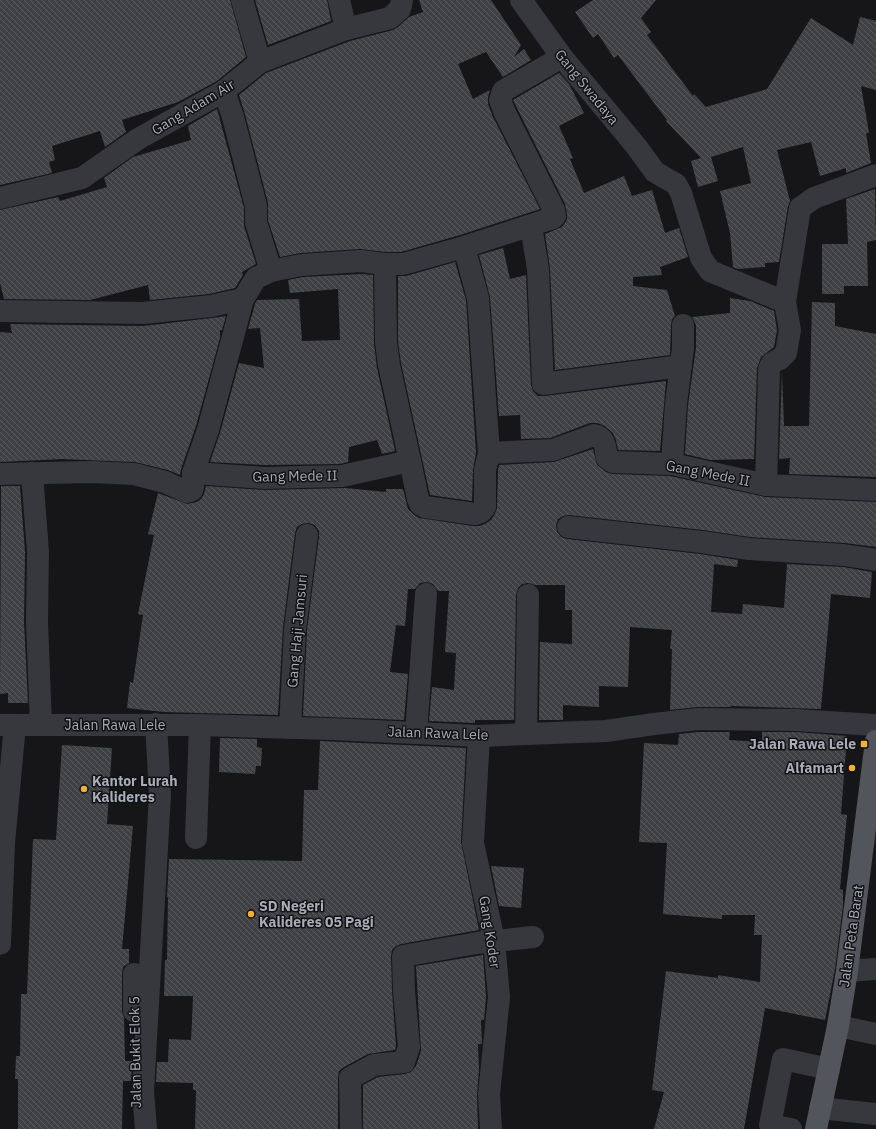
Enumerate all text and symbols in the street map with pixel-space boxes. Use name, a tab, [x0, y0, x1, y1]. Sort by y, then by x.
street label: Gang Swadaya	[551, 46, 623, 129]
street label: Gang Adam Air	[148, 75, 238, 139]
street label: Gang Mede II	[664, 456, 752, 490]
street label: Gang Mede II	[252, 466, 338, 486]
street label: Gang Haji Jamsuri	[283, 574, 311, 688]
street label: Jalan Rawa Lele	[65, 716, 166, 734]
street label: Jalan Rawa Lele	[387, 722, 489, 744]
place label: Jalan Rawa Lele	[749, 735, 856, 753]
marker: Jalan Rawa Lele	[859, 739, 869, 749]
place label: Alfamart	[786, 759, 844, 777]
marker: Alfamart	[847, 763, 857, 773]
place label: Kantor Lurah Kalideres	[92, 772, 178, 806]
marker: Kantor Lurah Kalideres	[79, 784, 89, 794]
street label: Jalan Peta Barat	[835, 884, 867, 988]
street label: Gang Koder	[475, 894, 505, 970]
place label: SD Negeri Kalideres 05 Pagi	[259, 897, 374, 931]
marker: SD Negeri Kalideres 05 Pagi	[246, 909, 256, 919]
street label: Jalan Bukit Elok 5	[125, 996, 145, 1108]

